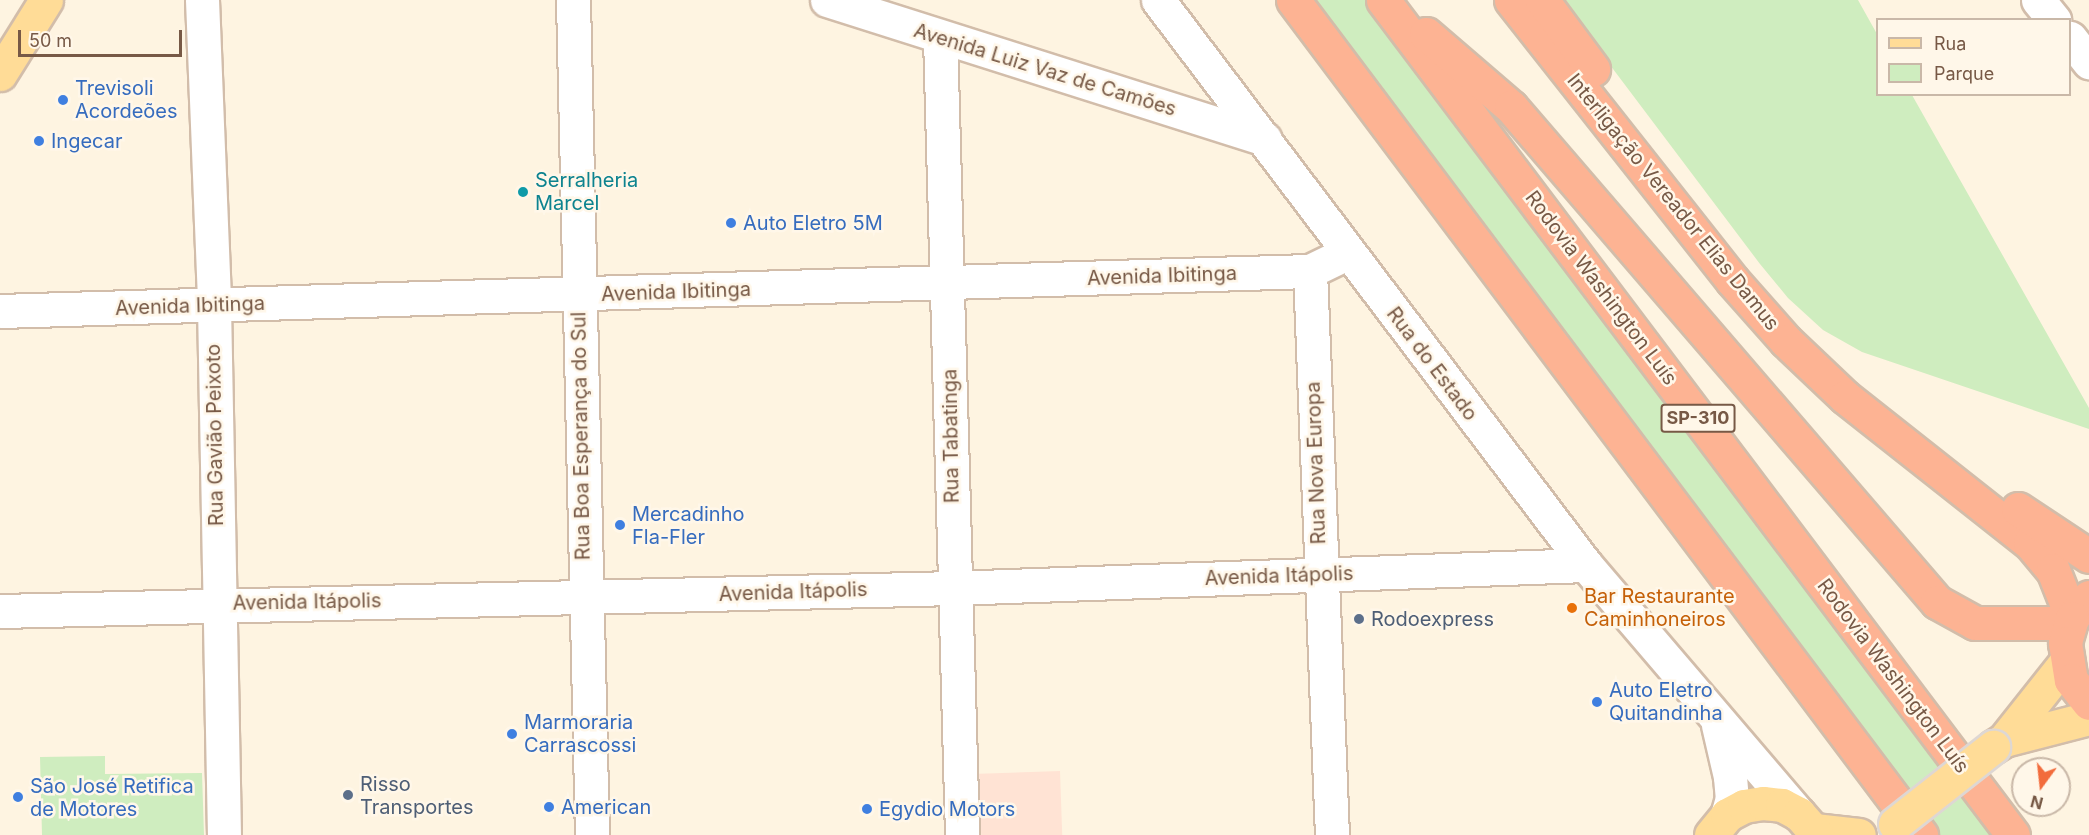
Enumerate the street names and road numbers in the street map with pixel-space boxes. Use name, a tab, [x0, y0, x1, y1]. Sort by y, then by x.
street label: Avenida Luiz Vaz de Camões	[911, 19, 1179, 121]
street label: Interligação Vereador Elias Damus	[1562, 69, 1784, 335]
street label: Rodovia Washington Luís	[1520, 186, 1682, 390]
street label: Avenida Ibitinga	[1087, 261, 1237, 291]
street label: Avenida Ibitinga	[601, 277, 751, 307]
street label: Avenida Ibitinga	[115, 291, 265, 321]
street label: Rua do Estado	[1381, 302, 1483, 426]
street label: Rua Boa Esperança do Sul	[567, 312, 595, 560]
street label: Rua Gavião Peixoto	[201, 344, 229, 526]
street label: Rua Tabatinga	[938, 369, 964, 503]
street label: Rua Nova Europa	[1301, 381, 1331, 545]
road number: SP-310	[1660, 403, 1736, 433]
street label: Avenida Itápolis	[1204, 561, 1354, 591]
street label: Rodovia Washington Luís	[1812, 574, 1974, 778]
street label: Avenida Itápolis	[718, 577, 868, 607]
street label: Avenida Itápolis	[232, 589, 382, 615]

